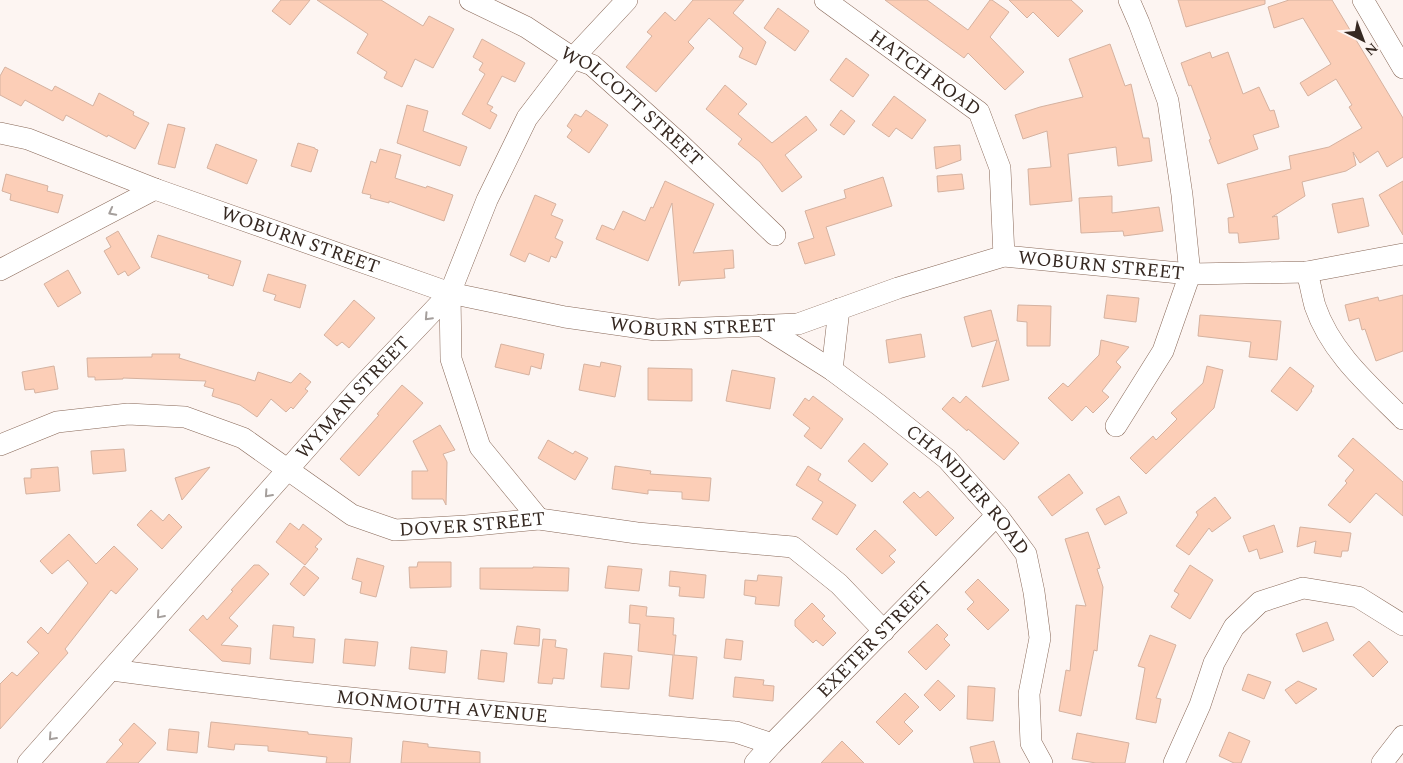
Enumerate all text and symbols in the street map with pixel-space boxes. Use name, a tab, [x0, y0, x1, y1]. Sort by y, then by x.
north arrow	[1338, 15, 1388, 65]
street label: HATCH ROAD	[863, 22, 987, 124]
text: N	[1360, 38, 1383, 61]
street label: WOLCOTT STREET	[554, 39, 710, 173]
street label: WOBURN STREET	[217, 199, 384, 282]
one-way arrow	[108, 206, 117, 216]
street label: WOBURN STREET	[1017, 243, 1185, 288]
street label: WOBURN STREET	[608, 309, 777, 345]
one-way arrow	[425, 311, 434, 320]
street label: WYMAN STREET	[289, 329, 417, 466]
street label: CHANDLER ROAD	[900, 417, 1037, 561]
one-way arrow	[265, 488, 274, 497]
street label: DOVER STREET	[398, 504, 547, 544]
street label: EXETER STREET	[810, 574, 939, 705]
one-way arrow	[157, 609, 165, 618]
street label: MONMOUTH AVENUE	[335, 682, 549, 731]
one-way arrow	[49, 731, 58, 740]

